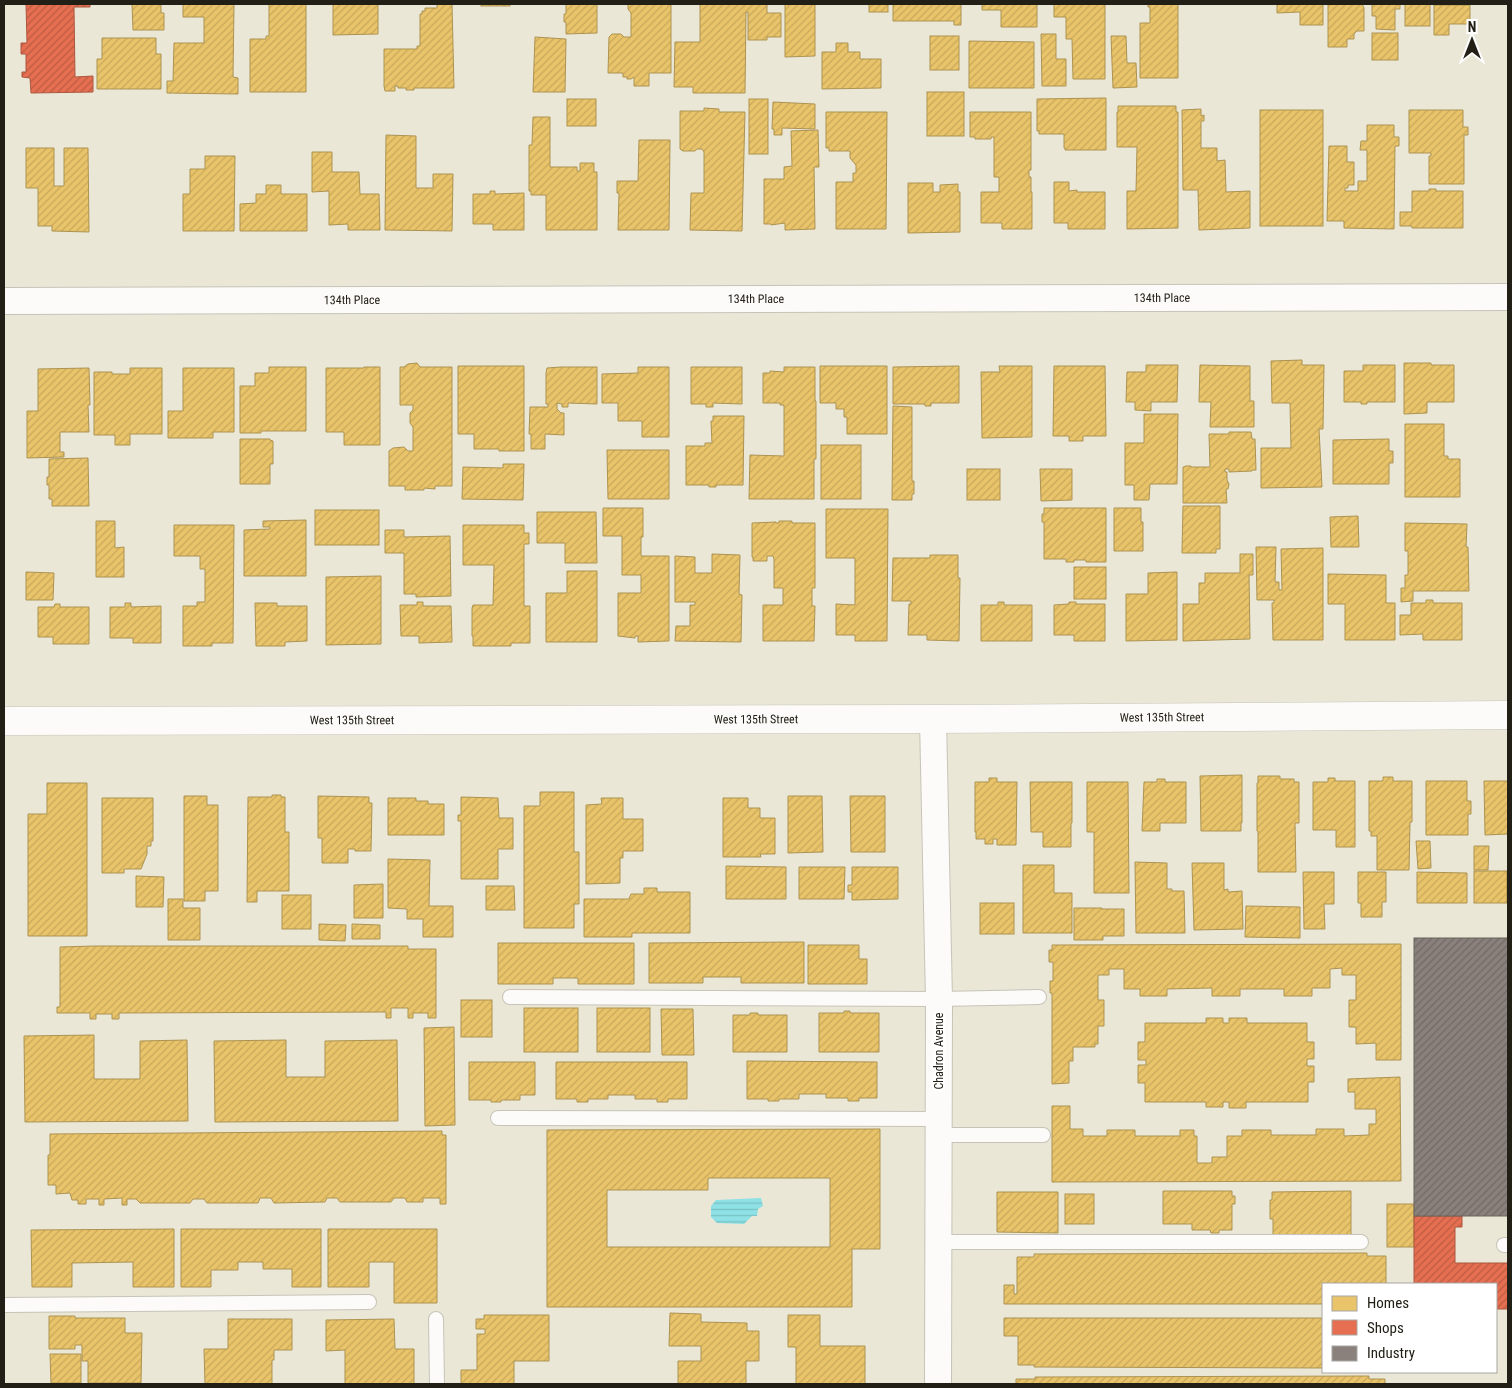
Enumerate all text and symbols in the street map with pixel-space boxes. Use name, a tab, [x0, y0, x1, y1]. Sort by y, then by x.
north arrow	[1447, 15, 1497, 65]
text: N	[1468, 19, 1476, 35]
street label: 134th Place	[1134, 291, 1191, 305]
street label: 134th Place	[728, 292, 785, 306]
street label: 134th Place	[324, 293, 381, 307]
street label: West 135th Street	[1120, 710, 1205, 725]
street label: West 135th Street	[714, 712, 799, 726]
street label: West 135th Street	[310, 713, 395, 727]
street label: Chadron Avenue	[932, 1012, 946, 1089]
legend	[1322, 1283, 1497, 1373]
text: Homes	[1367, 1294, 1409, 1312]
text: Shops	[1367, 1319, 1404, 1337]
text: Industry	[1367, 1344, 1415, 1362]

